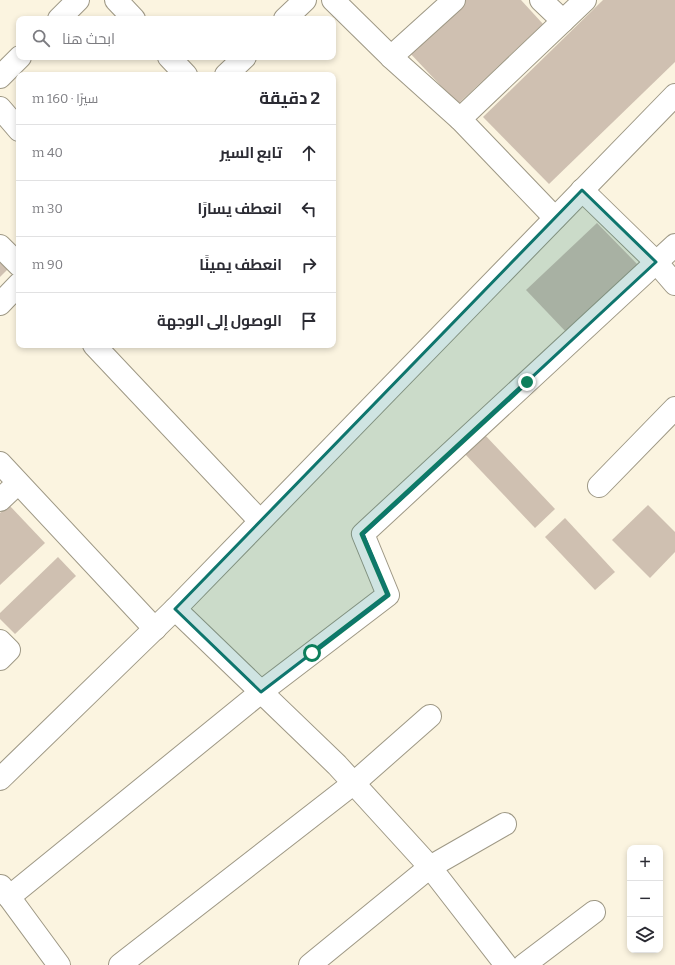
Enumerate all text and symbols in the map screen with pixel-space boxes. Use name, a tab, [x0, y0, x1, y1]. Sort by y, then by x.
search box	[16, 16, 336, 60]
icon: search	[30, 27, 52, 49]
text: ابحث هنا	[62, 30, 115, 48]
text: 2 دقيقة	[259, 88, 320, 109]
text: سيرًا · 160 m	[32, 91, 98, 106]
icon: ahead	[298, 142, 320, 164]
text: تابع السير	[220, 144, 282, 162]
text: 40 m	[32, 145, 63, 160]
icon: left	[298, 198, 320, 220]
text: انعطف يسارًا	[197, 200, 282, 218]
text: 30 m	[32, 201, 63, 216]
icon: right	[298, 254, 320, 276]
text: انعطف يمينًا	[199, 256, 282, 274]
text: 90 m	[32, 257, 63, 272]
icon: arrive	[298, 310, 320, 332]
text: الوصول إلى الوجهة	[157, 312, 282, 330]
route end	[518, 373, 536, 391]
route start	[303, 644, 321, 662]
map controls	[627, 845, 663, 953]
button: +	[627, 845, 663, 881]
button: −	[627, 881, 663, 917]
button: layers	[627, 917, 663, 953]

